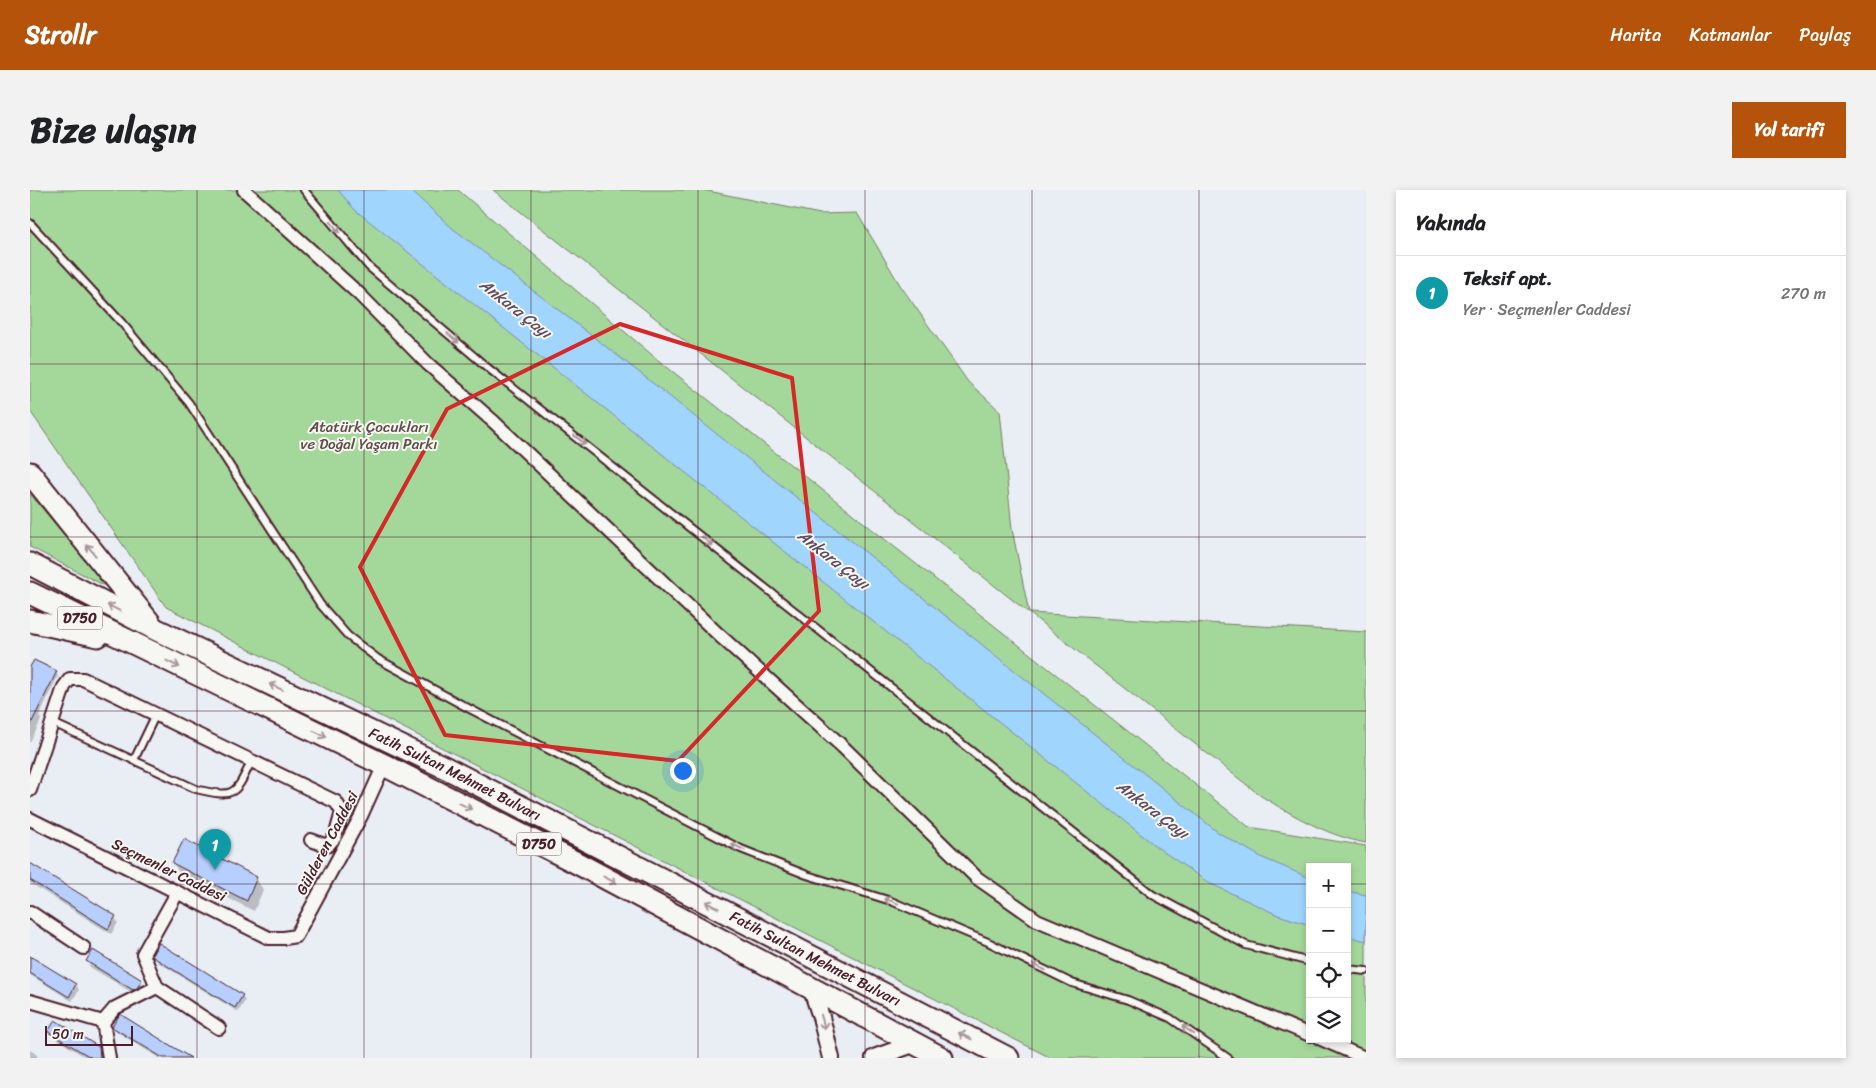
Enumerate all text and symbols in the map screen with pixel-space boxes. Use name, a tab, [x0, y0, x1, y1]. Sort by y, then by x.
text: Strollr	[25, 14, 96, 56]
text: Harita	[1610, 19, 1661, 51]
text: Katmanlar	[1689, 19, 1771, 51]
text: Paylaş	[1799, 19, 1851, 51]
text: Bize ulaşın	[30, 99, 196, 161]
button: Yol tarifi	[1732, 102, 1846, 158]
text: Yakında	[1416, 204, 1486, 242]
one-way arrow	[330, 220, 341, 233]
text: Teksif apt.	[1463, 262, 1553, 295]
water label: Ankara Çayı	[472, 270, 559, 347]
text: 1	[1429, 279, 1435, 308]
text: 270 m	[1781, 279, 1826, 308]
text: Yer · Seçmenler Caddesi	[1463, 295, 1631, 324]
one-way arrow	[446, 333, 459, 344]
park label: Atatürk Çocukları ve Doğal Yaşam Parkı	[301, 414, 437, 457]
one-way arrow	[573, 435, 586, 446]
water label: Ankara Çayı	[790, 521, 877, 598]
one-way arrow	[700, 536, 713, 547]
one-way arrow	[85, 544, 96, 557]
one-way arrow	[107, 603, 122, 612]
road number: D750	[58, 606, 102, 629]
one-way arrow	[165, 660, 180, 669]
one-way arrow	[269, 681, 284, 691]
street label: Fatih Sultan Mehmet Bulvarı	[364, 720, 546, 828]
one-way arrow	[312, 730, 327, 739]
your location	[670, 758, 696, 784]
water label: Ankara Çayı	[1109, 772, 1197, 848]
street label: Gülderen Caddesi	[289, 786, 366, 900]
one-way arrow	[457, 802, 472, 811]
pin: 1	[199, 829, 231, 870]
street label: Seçmenler Caddesi	[107, 831, 232, 909]
road number: D750	[516, 832, 562, 856]
one-way arrow	[731, 842, 746, 851]
map controls	[1306, 863, 1351, 1043]
button: +	[1306, 863, 1351, 908]
one-way arrow	[602, 876, 617, 885]
one-way arrow	[884, 896, 899, 905]
one-way arrow	[705, 900, 720, 909]
street label: Fatih Sultan Mehmet Bulvarı	[725, 904, 906, 1014]
button: −	[1306, 908, 1351, 953]
button: locate	[1306, 953, 1351, 998]
one-way arrow	[1032, 962, 1047, 972]
button: layers	[1306, 998, 1351, 1043]
one-way arrow	[818, 1014, 828, 1030]
text: 50 m	[52, 1022, 84, 1047]
scale bar	[45, 1023, 132, 1046]
one-way arrow	[1181, 1025, 1195, 1035]
one-way arrow	[958, 1031, 973, 1040]

